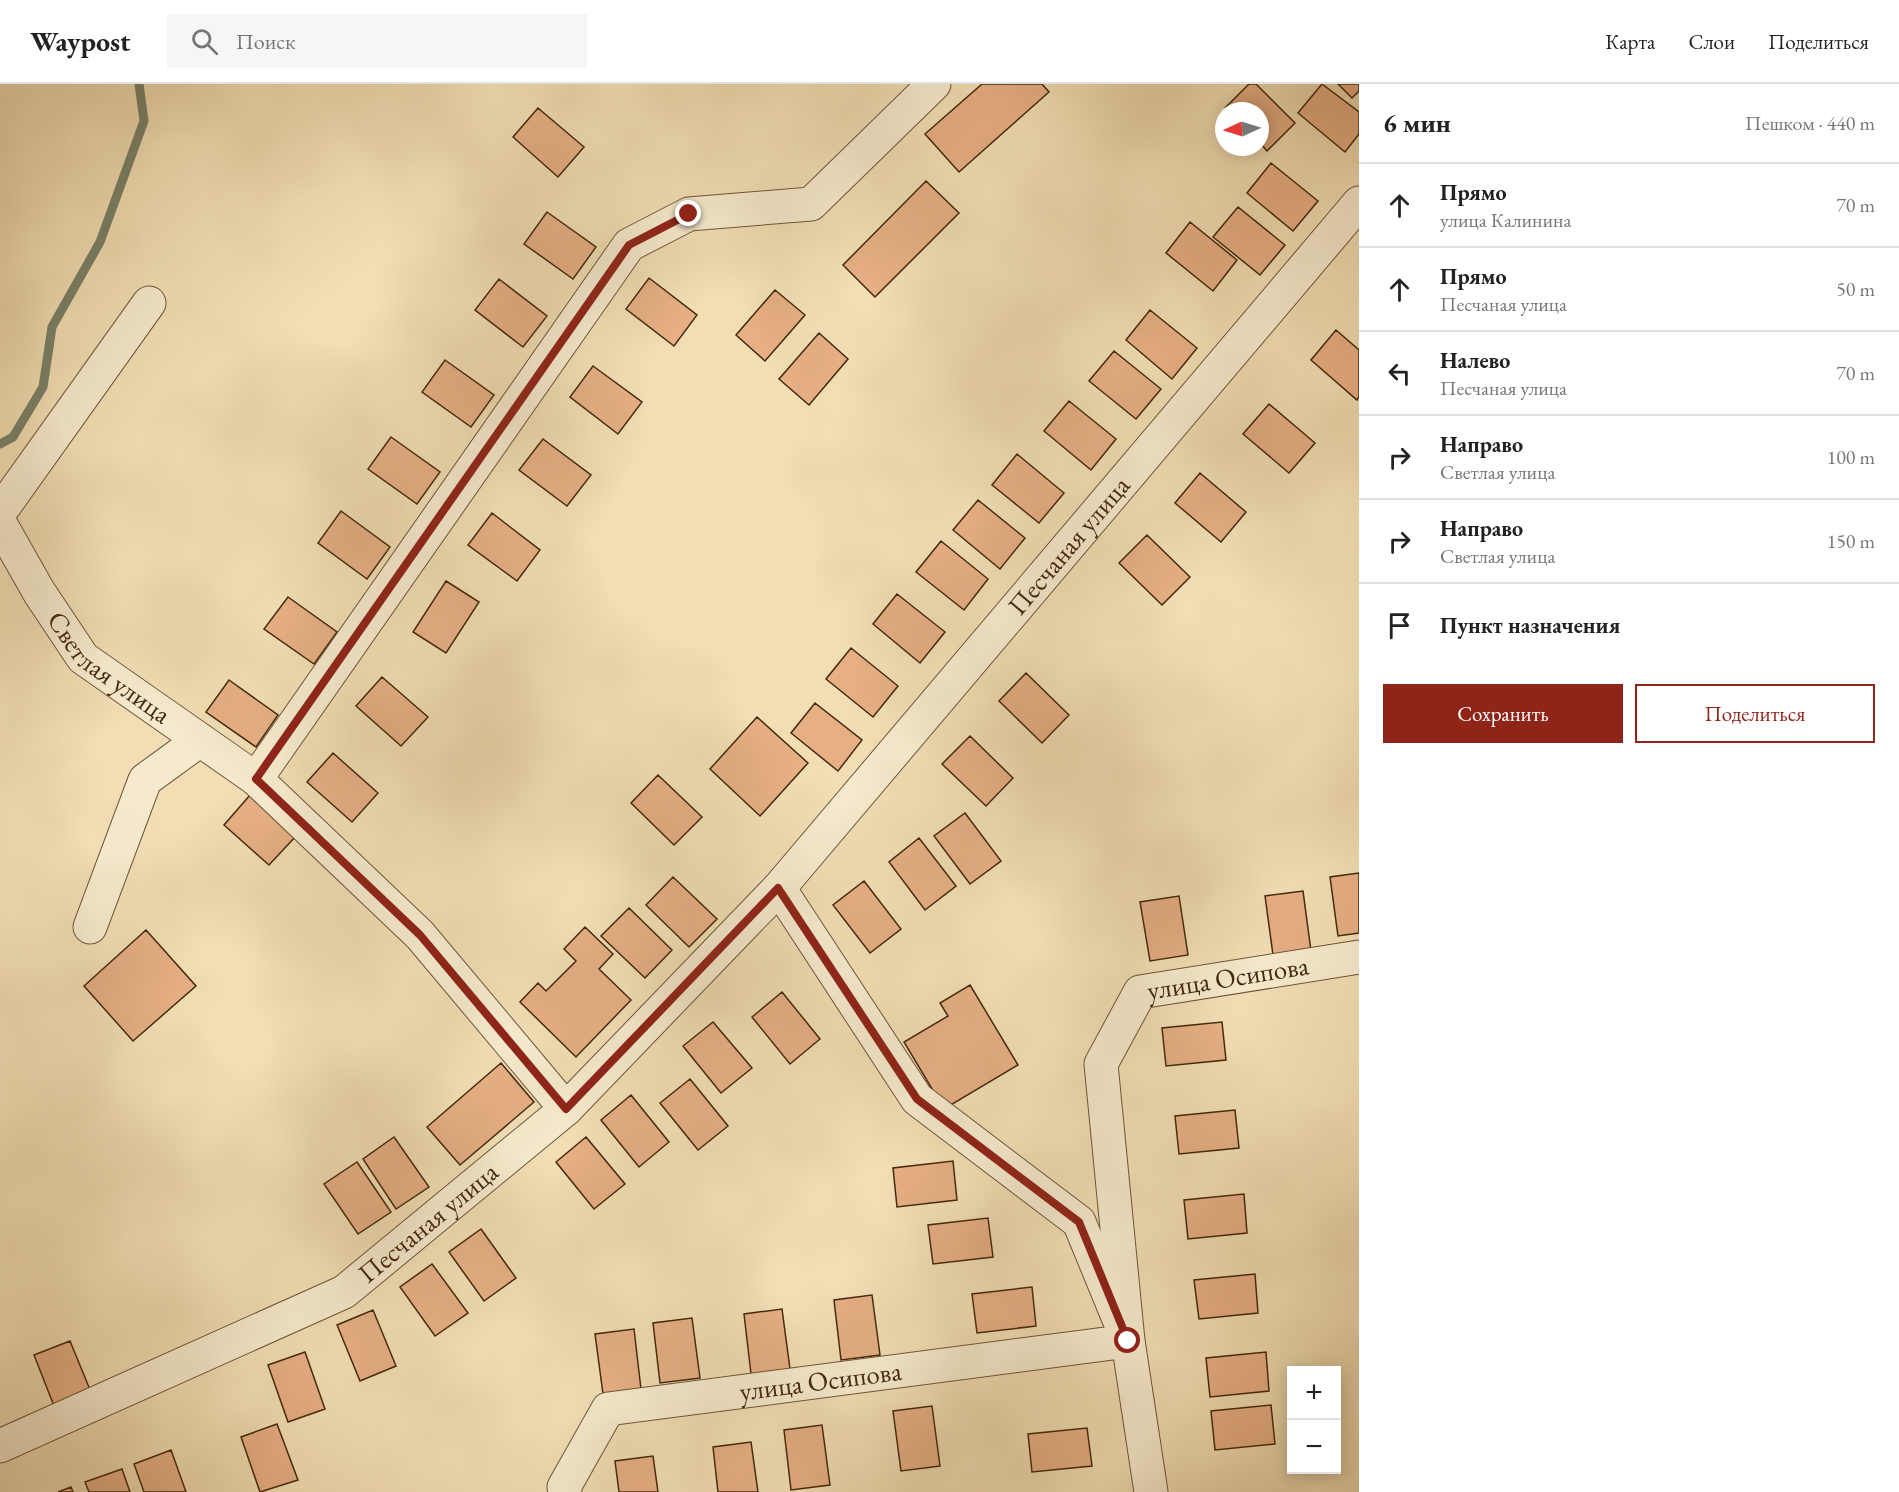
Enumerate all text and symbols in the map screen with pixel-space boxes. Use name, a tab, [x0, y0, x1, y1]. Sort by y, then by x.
search box	[167, 14, 587, 68]
text: Waypost	[30, 23, 131, 59]
icon: search	[188, 25, 221, 58]
text: Поиск	[236, 27, 296, 56]
text: Карта	[1605, 28, 1655, 55]
text: Слои	[1688, 28, 1735, 55]
text: Поделиться	[1768, 28, 1869, 55]
north arrow	[1215, 102, 1269, 156]
text: 6 мин	[1383, 106, 1451, 140]
text: Пешком · 440 m	[1745, 110, 1875, 136]
text: Прямо	[1440, 178, 1507, 207]
icon: ahead	[1383, 189, 1416, 222]
text: 70 m	[1836, 192, 1875, 218]
route end	[675, 200, 701, 226]
text: улица Калинина	[1440, 207, 1571, 233]
text: Прямо	[1440, 262, 1507, 291]
icon: ahead	[1383, 273, 1416, 306]
text: 50 m	[1836, 276, 1875, 302]
text: Песчаная улица	[1440, 291, 1567, 317]
text: Налево	[1440, 346, 1510, 375]
icon: left	[1383, 357, 1416, 390]
text: 70 m	[1836, 360, 1875, 386]
text: Песчаная улица	[1440, 375, 1567, 401]
text: Направо	[1440, 430, 1523, 459]
icon: right	[1383, 441, 1416, 474]
text: 100 m	[1827, 444, 1875, 470]
text: Светлая улица	[1440, 459, 1555, 485]
street label: Песчаная улица	[1000, 468, 1137, 622]
text: Направо	[1440, 514, 1523, 543]
icon: right	[1383, 525, 1416, 558]
text: 150 m	[1827, 528, 1875, 554]
text: Светлая улица	[1440, 543, 1555, 569]
street label: Светлая улица	[40, 604, 178, 731]
icon: arrive	[1383, 609, 1416, 642]
text: Пункт назначения	[1440, 611, 1620, 640]
button: Сохранить	[1383, 684, 1623, 743]
button: Поделиться	[1635, 684, 1875, 743]
street label: улица Осипова	[1145, 947, 1311, 1008]
street label: Песчаная улица	[350, 1154, 505, 1290]
route start	[1114, 1327, 1140, 1353]
street label: улица Осипова	[737, 1353, 904, 1409]
map controls	[1287, 1366, 1341, 1474]
button: +	[1287, 1366, 1341, 1420]
button: −	[1287, 1420, 1341, 1474]

